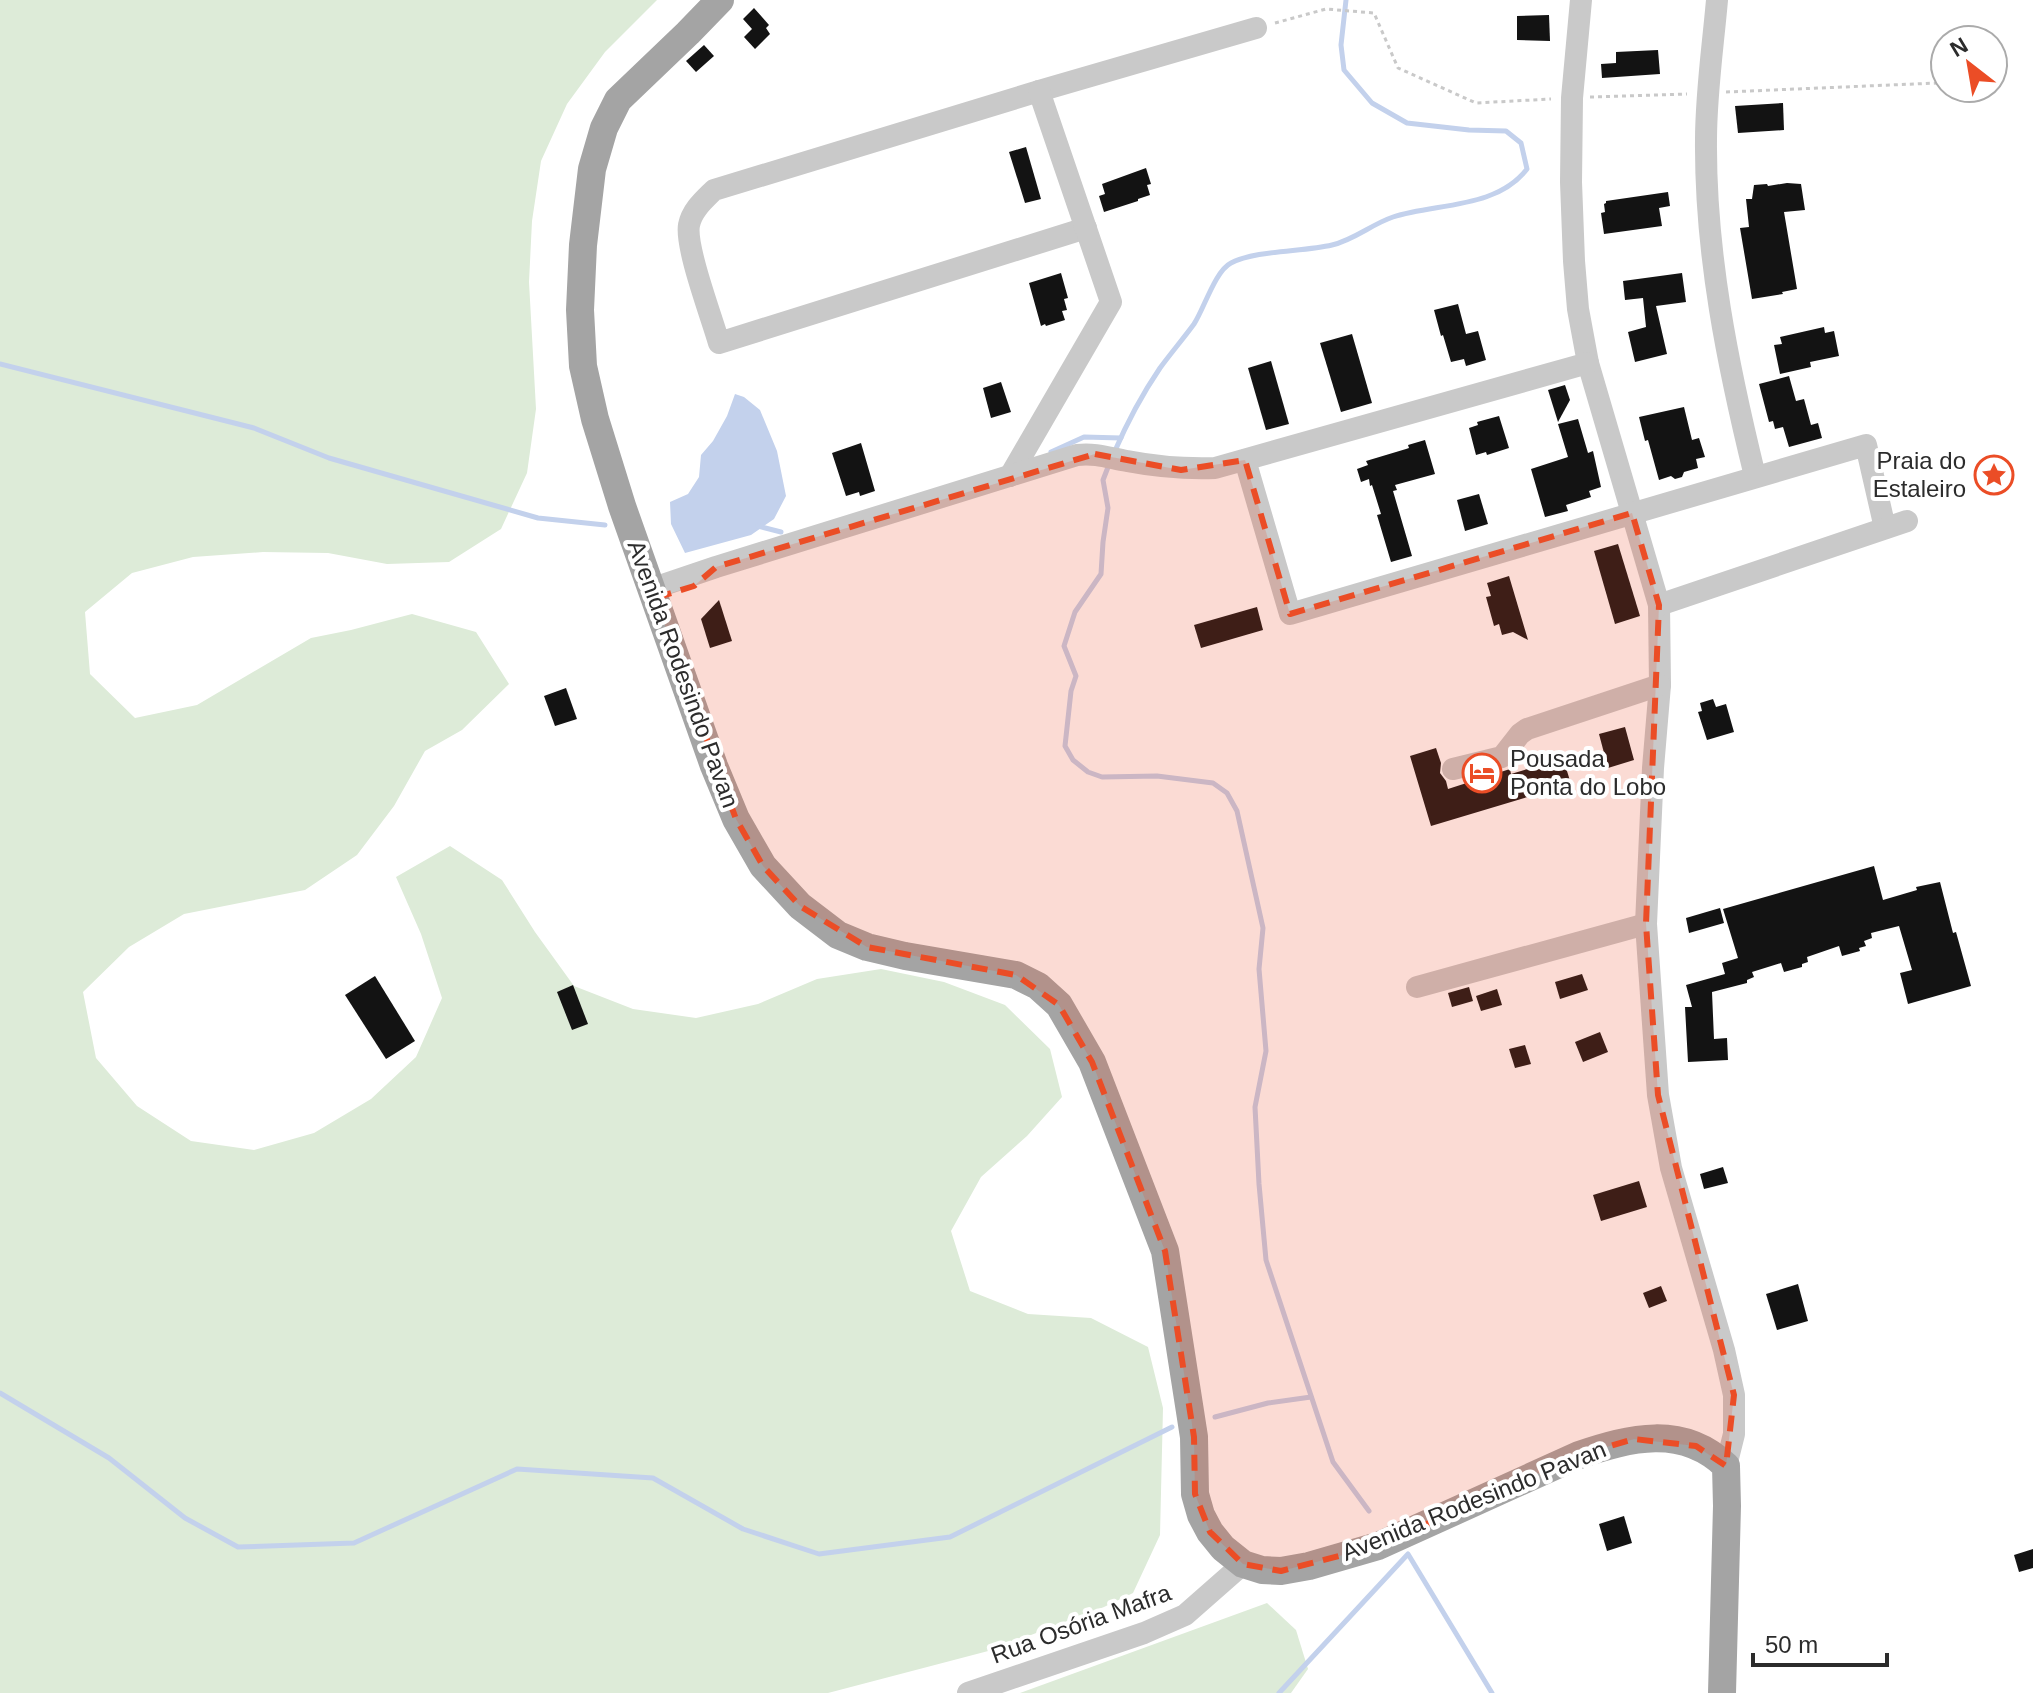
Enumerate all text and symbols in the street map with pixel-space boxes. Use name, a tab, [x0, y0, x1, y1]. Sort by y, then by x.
north arrow	[1929, 24, 2009, 104]
text: N	[1946, 32, 1972, 62]
place label: Praia do Estaleiro	[1873, 447, 1966, 502]
place icon: Praia do Estaleiro	[1973, 454, 2015, 496]
street label: Avenida Rodesindo Pavan	[622, 537, 744, 811]
place label: Pousada Ponta do Lobo	[1510, 745, 1666, 800]
hotel icon: Pousada Ponta do Lobo	[1461, 752, 1503, 794]
street label: Avenida Rodesindo Pavan	[1338, 1435, 1610, 1566]
street label: Rua Osória Mafra	[987, 1578, 1175, 1669]
scale bar	[1753, 1617, 1887, 1667]
text: 50 m	[1765, 1631, 1818, 1658]

